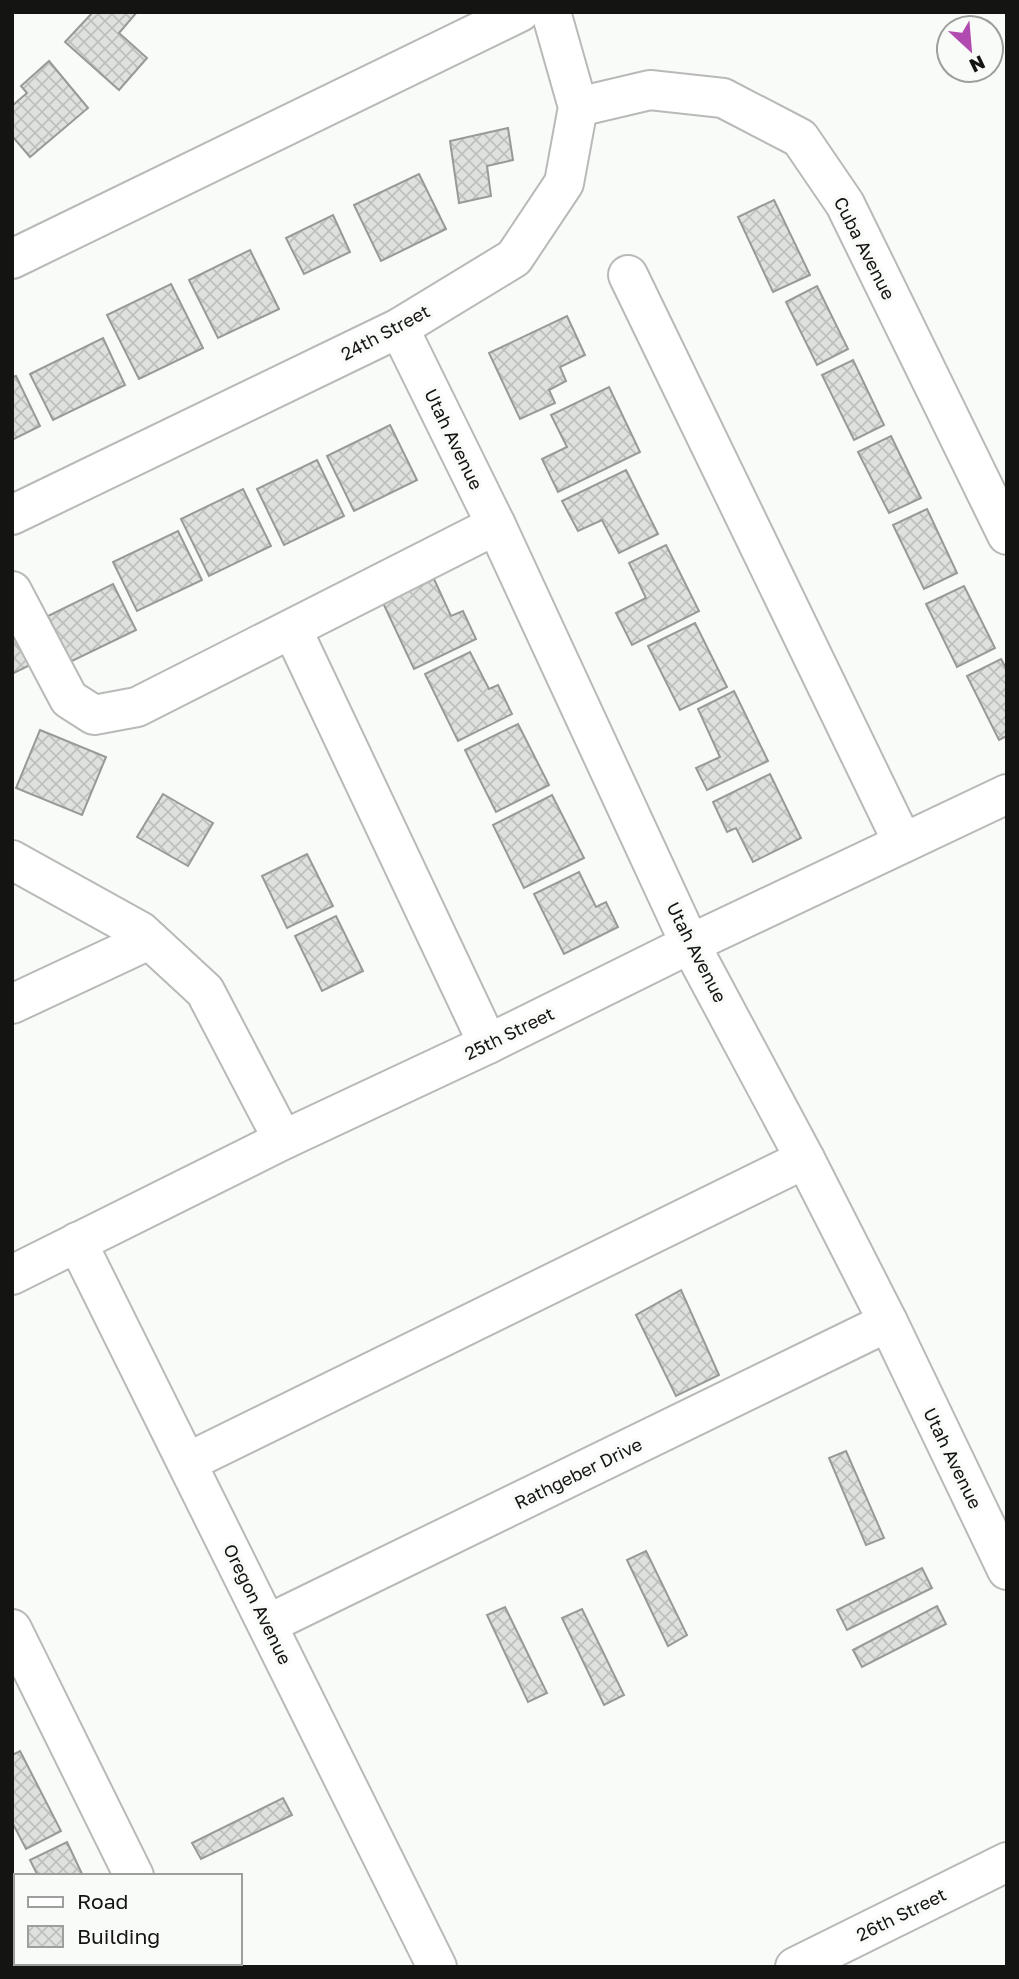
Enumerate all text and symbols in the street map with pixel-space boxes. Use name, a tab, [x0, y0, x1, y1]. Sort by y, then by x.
north arrow	[935, 14, 1005, 84]
text: N	[966, 51, 989, 78]
street label: Cuba Avenue	[830, 193, 900, 303]
street label: 24th Street	[337, 299, 433, 365]
street label: Utah Avenue	[420, 385, 488, 493]
street label: Utah Avenue	[662, 898, 732, 1006]
street label: 25th Street	[461, 1002, 557, 1064]
street label: Utah Avenue	[919, 1404, 987, 1512]
street label: Rathgeber Drive	[511, 1433, 645, 1513]
street label: Oregon Avenue	[219, 1540, 297, 1668]
legend	[14, 1874, 242, 1965]
street label: 26th Street	[852, 1883, 950, 1945]
text: Road	[77, 1888, 128, 1914]
text: Building	[77, 1923, 160, 1949]

